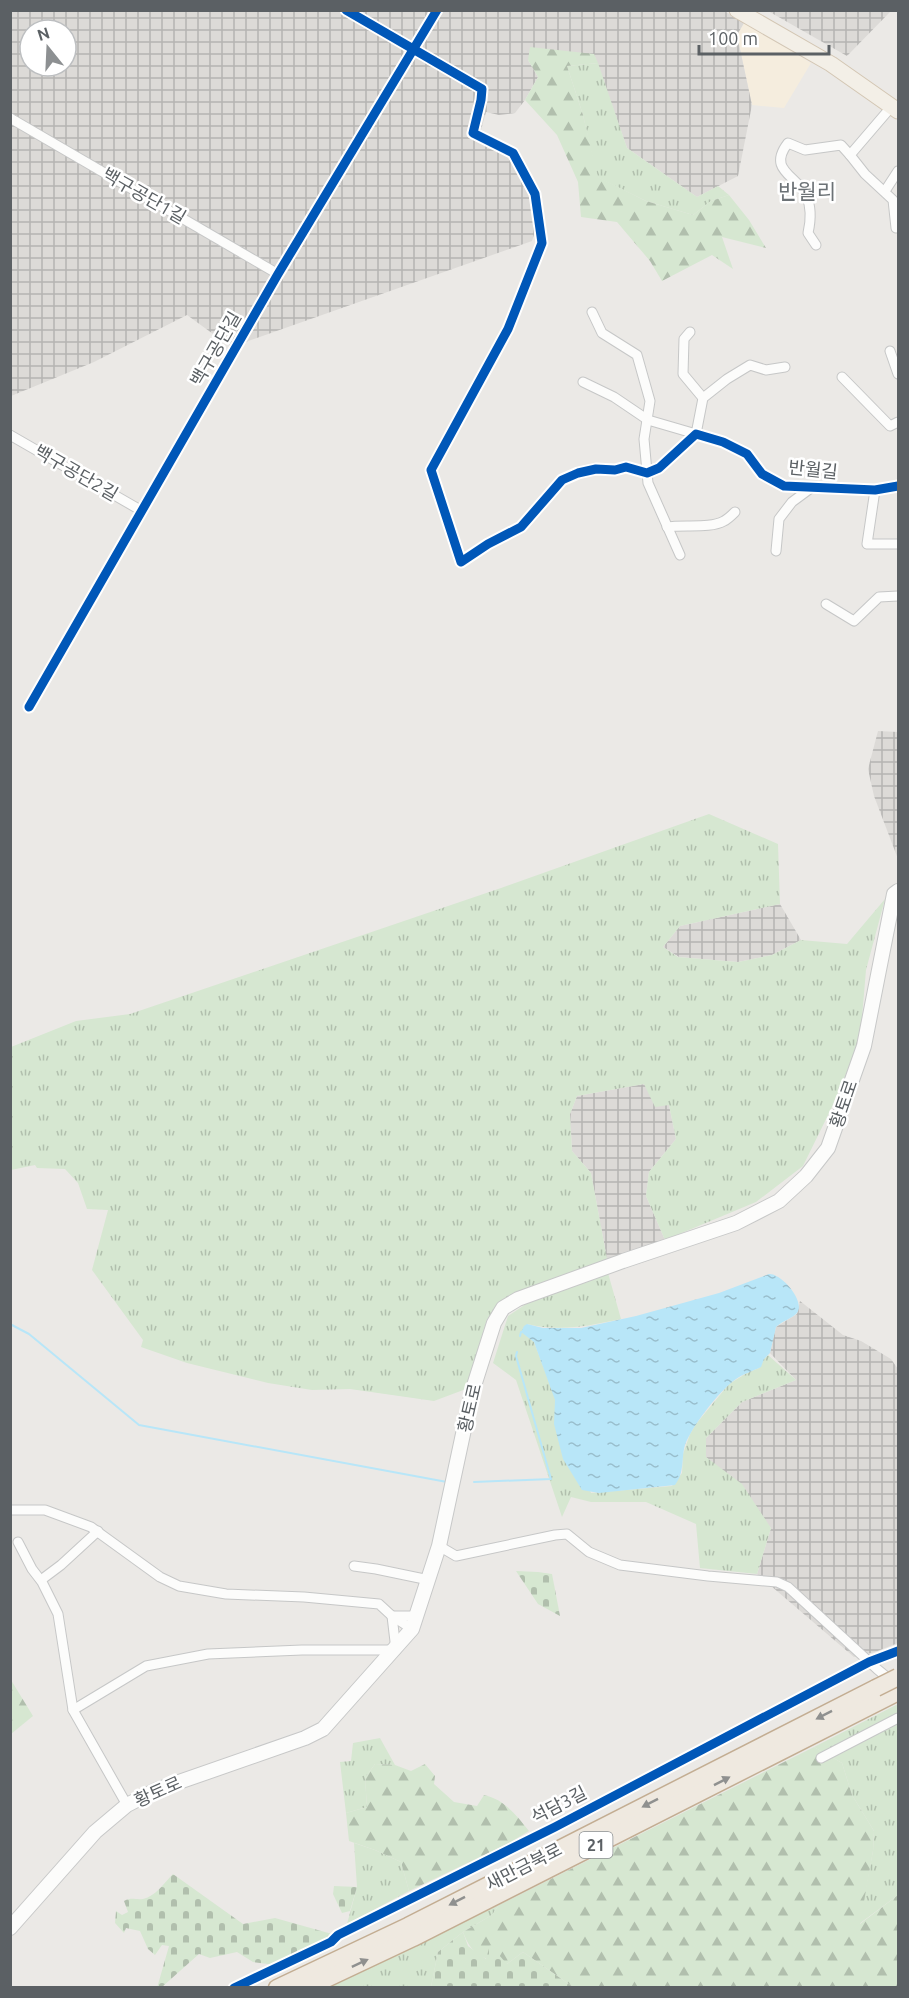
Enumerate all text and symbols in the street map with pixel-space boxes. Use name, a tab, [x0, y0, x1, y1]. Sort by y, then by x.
north arrow	[18, 18, 78, 78]
scale bar	[699, 18, 830, 56]
text: N	[35, 23, 52, 44]
text: 100 m	[708, 28, 758, 48]
street label: 백구공단1길	[99, 163, 190, 227]
district label: 반월리	[778, 179, 836, 203]
street label: 백구공단길	[186, 308, 244, 389]
street label: 백구공단2길	[31, 440, 122, 504]
street label: 반월길	[787, 456, 839, 482]
street label: 황토로	[826, 1077, 861, 1130]
street label: 황토로	[454, 1381, 484, 1434]
one-way arrow	[815, 1710, 832, 1719]
street label: 황토로	[131, 1772, 184, 1810]
one-way arrow	[714, 1776, 731, 1786]
street label: 석담3길	[527, 1782, 590, 1827]
one-way arrow	[641, 1798, 658, 1808]
road number: 21	[580, 1832, 612, 1858]
street label: 새만금북로	[482, 1838, 565, 1894]
one-way arrow	[449, 1896, 466, 1905]
one-way arrow	[352, 1958, 369, 1967]

